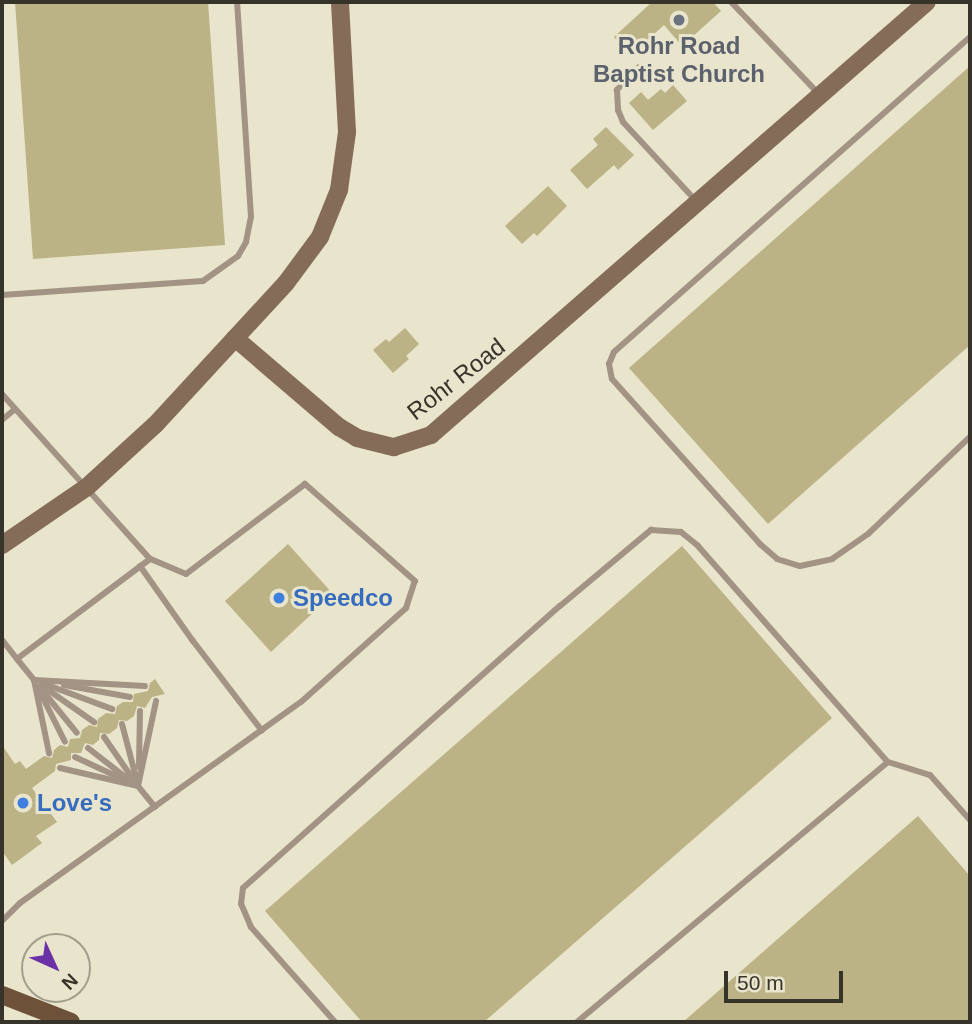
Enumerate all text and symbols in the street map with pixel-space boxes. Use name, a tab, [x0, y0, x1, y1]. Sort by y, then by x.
marker: Rohr Road Baptist Church	[671, 12, 687, 28]
place label: Rohr Road Baptist Church	[593, 32, 765, 88]
street label: Rohr Road	[401, 332, 511, 426]
place label: Speedco	[293, 584, 393, 612]
marker: Speedco	[271, 590, 287, 606]
place label: Love's	[37, 789, 112, 817]
marker: Love's	[15, 795, 31, 811]
north arrow	[21, 933, 91, 1003]
scale bar	[727, 958, 846, 1002]
text: N	[58, 970, 82, 994]
text: 50 m	[737, 971, 784, 994]

